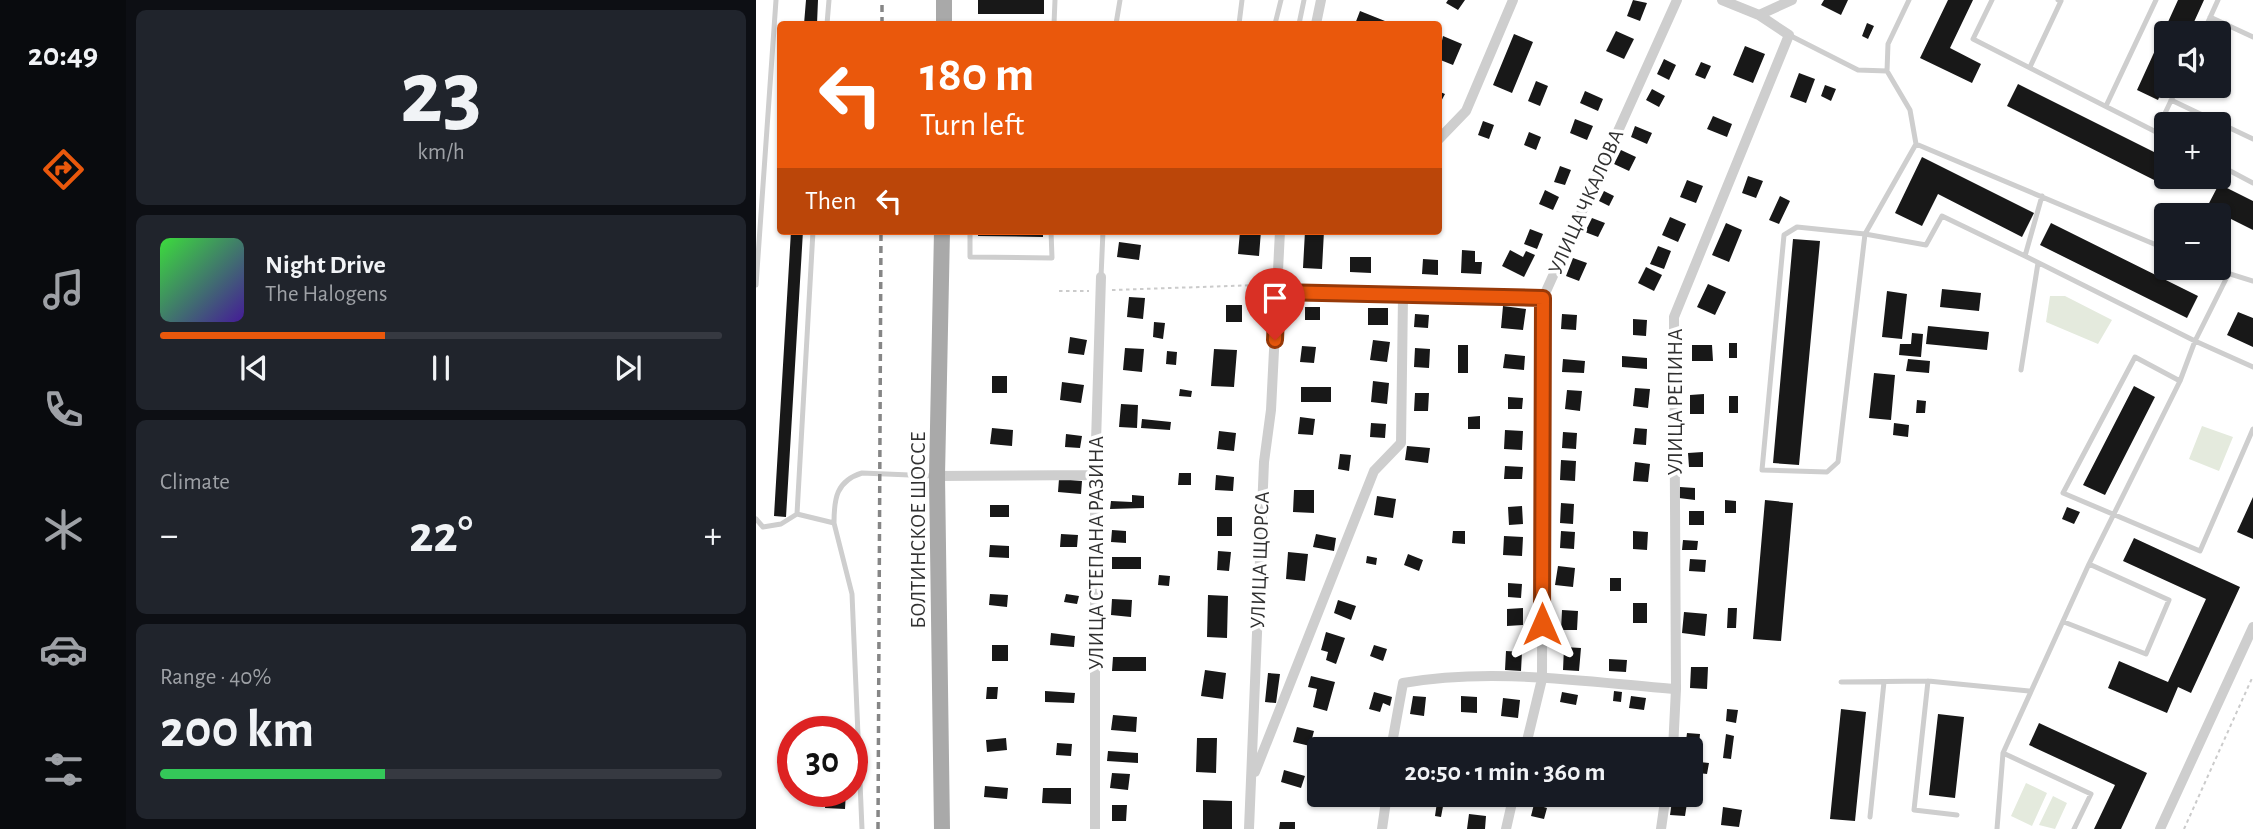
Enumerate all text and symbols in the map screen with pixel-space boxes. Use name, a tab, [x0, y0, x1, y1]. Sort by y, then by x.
map controls	[2154, 21, 2231, 280]
button: sound	[2154, 21, 2231, 98]
text: 20:49	[28, 39, 98, 71]
text: 23	[400, 48, 482, 139]
icon: left	[805, 49, 896, 140]
text: 180 m	[920, 51, 1034, 100]
text: Turn left	[920, 109, 1024, 141]
button: +	[2154, 112, 2231, 189]
street label: УЛИЦА ЧКАЛОВА	[1545, 126, 1627, 278]
text: km/h	[417, 141, 465, 164]
icon: directions	[39, 145, 88, 194]
icon: left	[870, 182, 908, 220]
text: Then	[805, 188, 856, 214]
button: −	[2154, 203, 2231, 280]
text: Night Drive	[265, 252, 386, 278]
icon: music	[39, 265, 88, 314]
pin	[1245, 268, 1305, 340]
icon: arrive	[1256, 279, 1294, 317]
text: The Halogens	[265, 283, 387, 306]
street label: УЛИЦА РЕПИНА	[1665, 328, 1686, 476]
icon: previous	[235, 349, 273, 387]
icon: pause	[422, 349, 460, 387]
icon: next	[609, 349, 647, 387]
icon: phone	[39, 385, 88, 434]
street label: БОЛТИНСКОЕ ШОССЕ	[908, 431, 929, 629]
street label: УЛИЦА СТЕПАНА РАЗИНА	[1086, 436, 1107, 670]
text: Climate	[160, 471, 230, 494]
street label: УЛИЦА ЩОРСА	[1247, 491, 1273, 629]
icon: climate	[39, 505, 88, 554]
text: 22°	[409, 509, 473, 561]
text: −	[160, 517, 178, 555]
text: +	[704, 517, 722, 555]
position arrow	[1505, 587, 1579, 661]
icon: car	[39, 625, 88, 674]
text: Range · 40%	[160, 666, 271, 689]
text: 200 km	[160, 704, 314, 756]
speed limit sign: 30	[777, 716, 868, 807]
icon: filters	[39, 745, 88, 794]
text: 20:50 · 1 min · 360 m	[1404, 759, 1606, 785]

